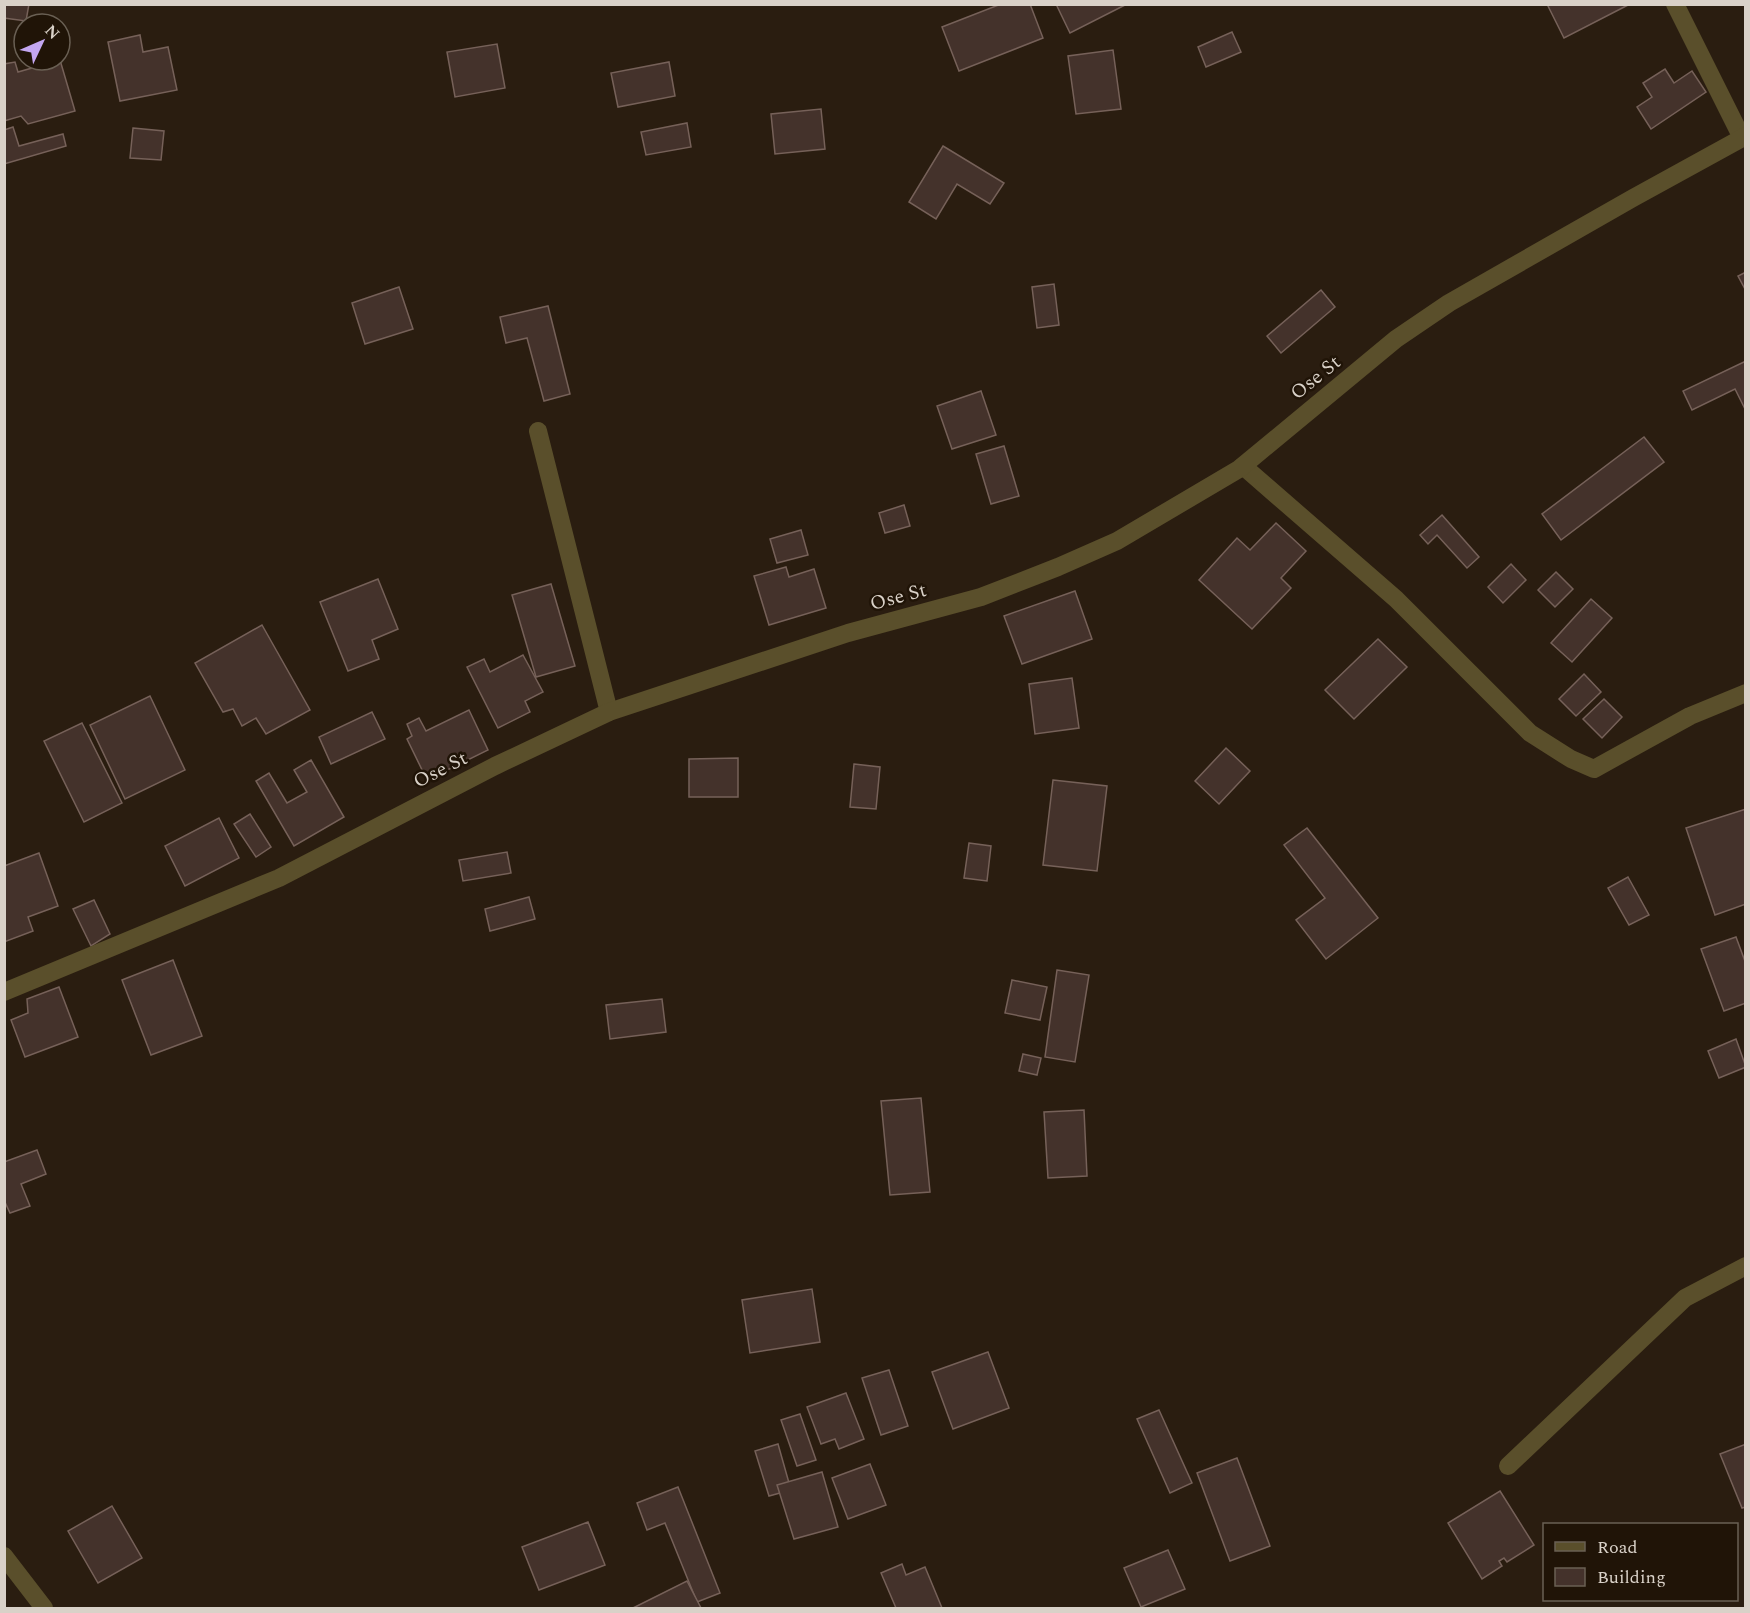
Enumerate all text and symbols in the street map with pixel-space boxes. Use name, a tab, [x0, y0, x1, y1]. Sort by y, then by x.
north arrow	[12, 12, 72, 72]
text: N	[39, 19, 65, 45]
street label: Ose St	[1284, 348, 1347, 407]
street label: Ose St	[867, 575, 930, 619]
street label: Ose St	[408, 744, 473, 796]
legend	[1543, 1523, 1738, 1601]
text: Road	[1597, 1534, 1638, 1561]
text: Building	[1597, 1564, 1666, 1591]

